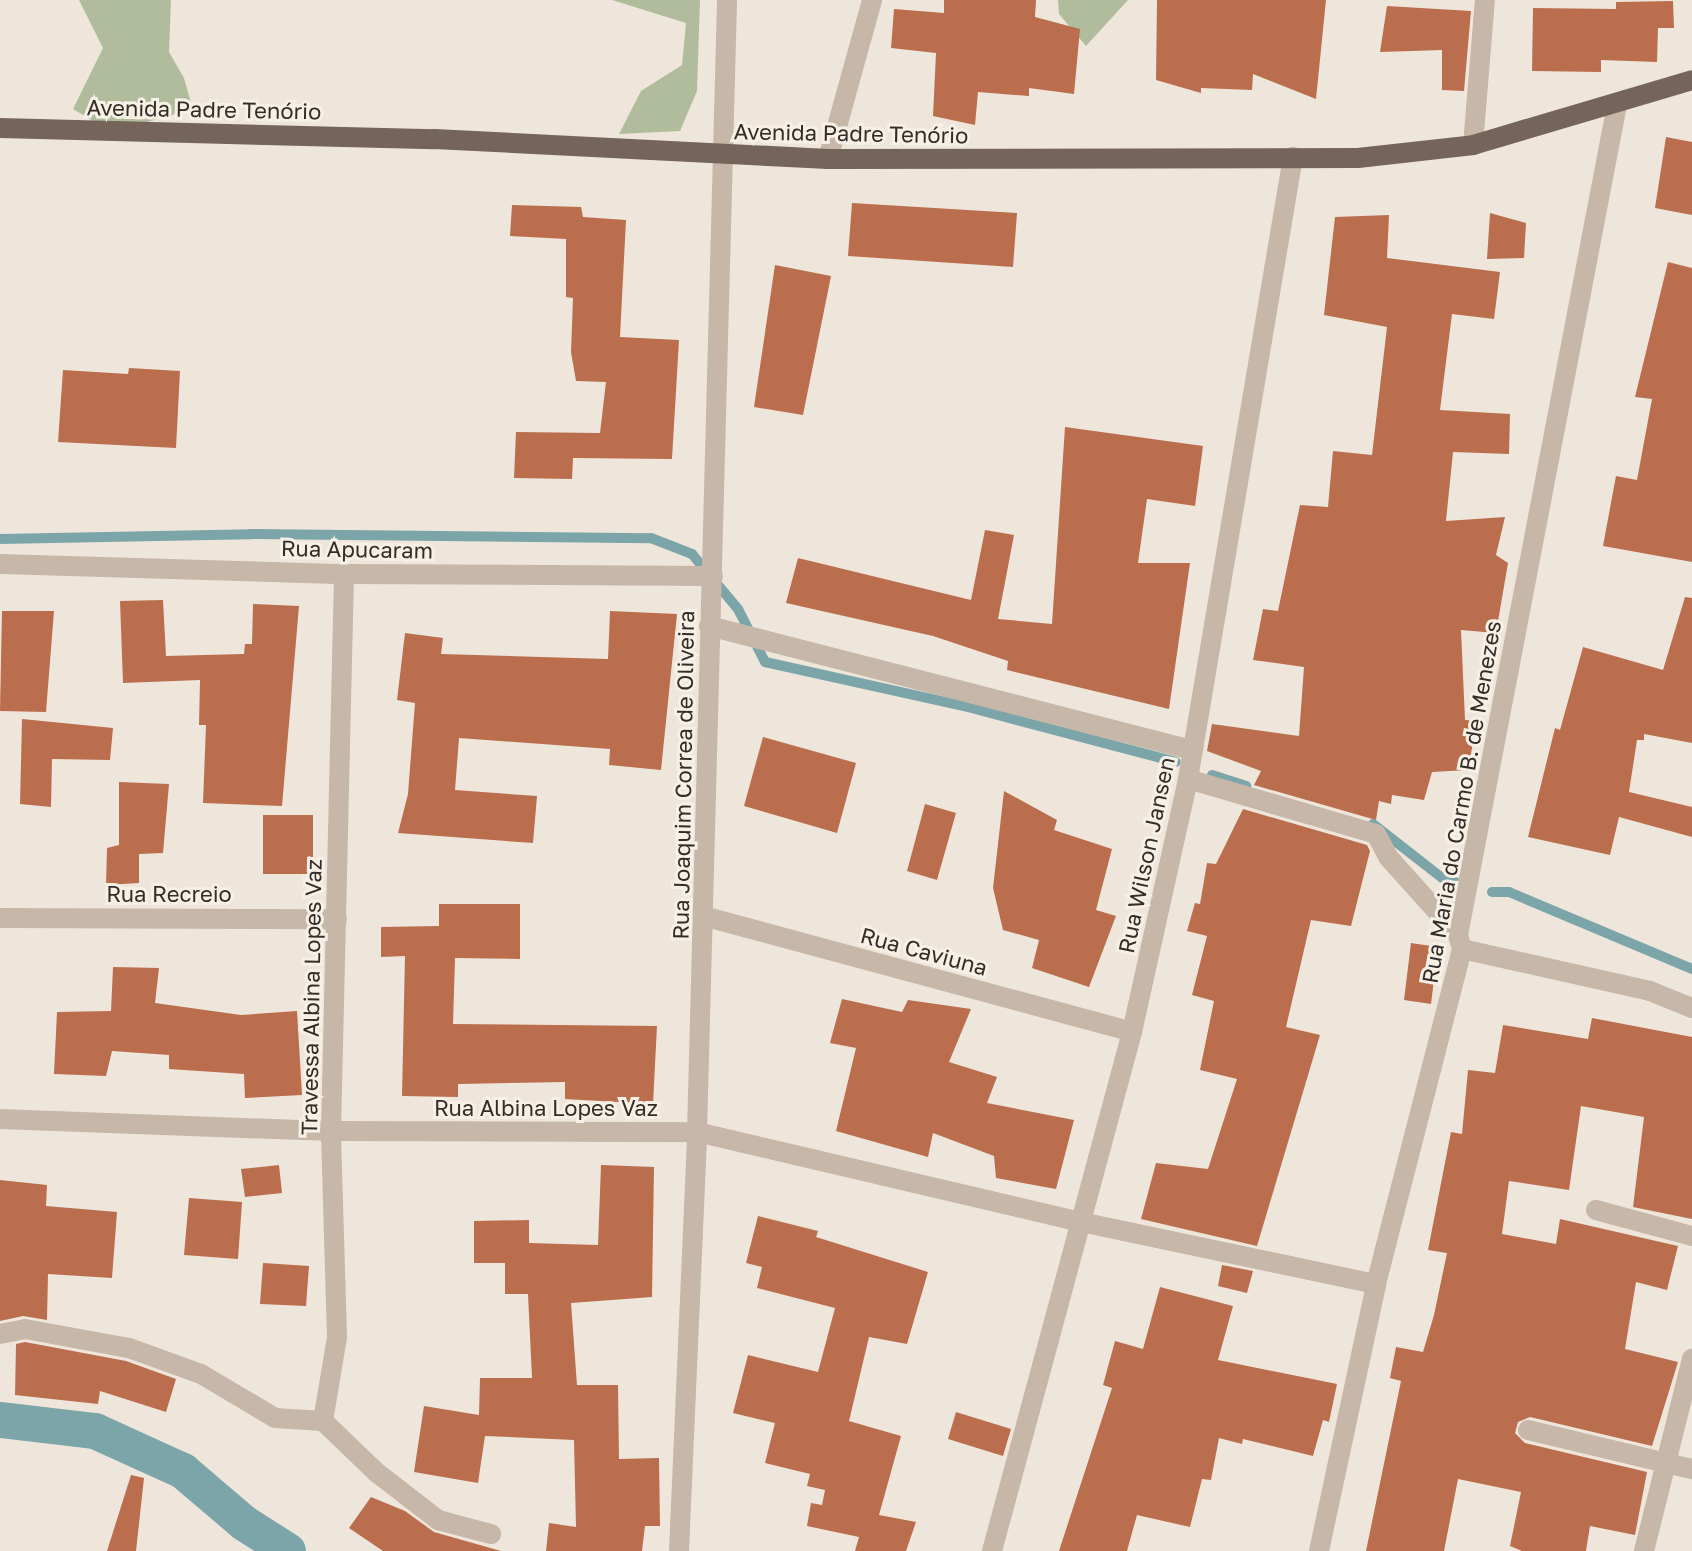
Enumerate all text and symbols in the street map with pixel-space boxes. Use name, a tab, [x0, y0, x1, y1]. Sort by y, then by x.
street label: Avenida Padre Tenório	[87, 94, 321, 124]
street label: Avenida Padre Tenório	[734, 118, 968, 148]
street label: Rua Apucaram	[281, 534, 433, 564]
street label: Rua Joaquim Correa de Oliveira	[667, 610, 699, 940]
street label: Rua Maria do Carmo B. de Menezes	[1416, 619, 1506, 985]
street label: Rua Wilson Jansen	[1112, 755, 1180, 955]
street label: Travessa Albina Lopes Vaz	[295, 859, 327, 1135]
street label: Rua Recreio	[106, 881, 232, 907]
street label: Rua Caviuna	[858, 921, 990, 981]
street label: Rua Albina Lopes Vaz	[434, 1095, 658, 1121]

